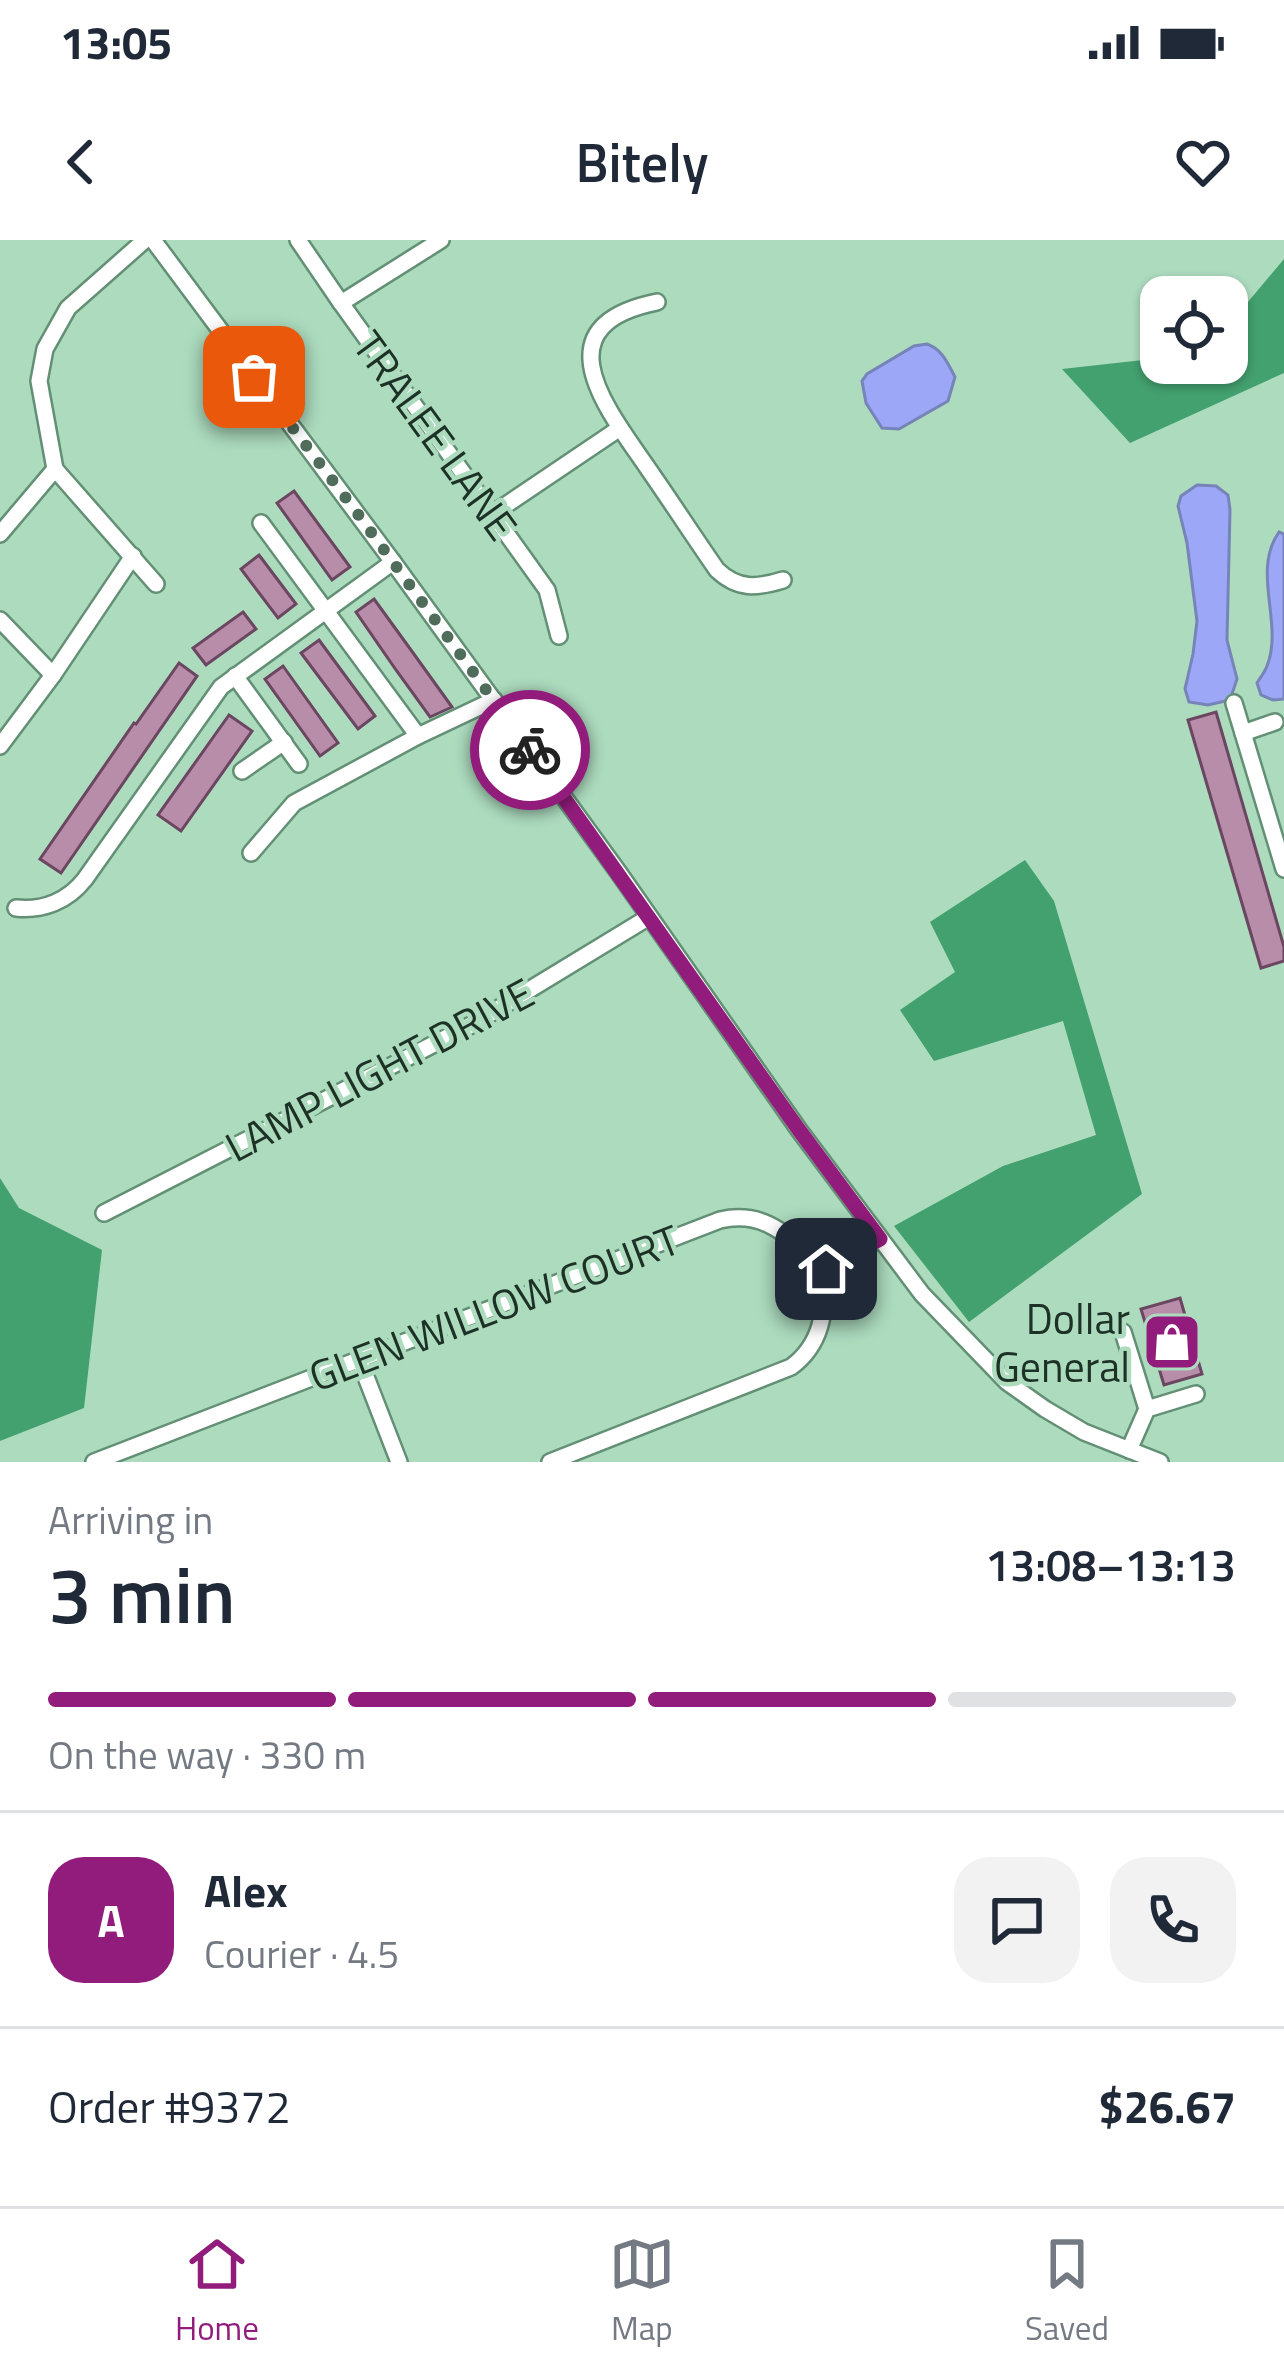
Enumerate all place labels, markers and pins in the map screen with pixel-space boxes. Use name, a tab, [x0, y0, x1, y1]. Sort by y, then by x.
pin	[203, 326, 305, 428]
pin	[775, 1218, 877, 1320]
place label: Dollar General	[994, 1286, 1130, 1398]
shop icon: Dollar General	[1141, 1311, 1203, 1373]

